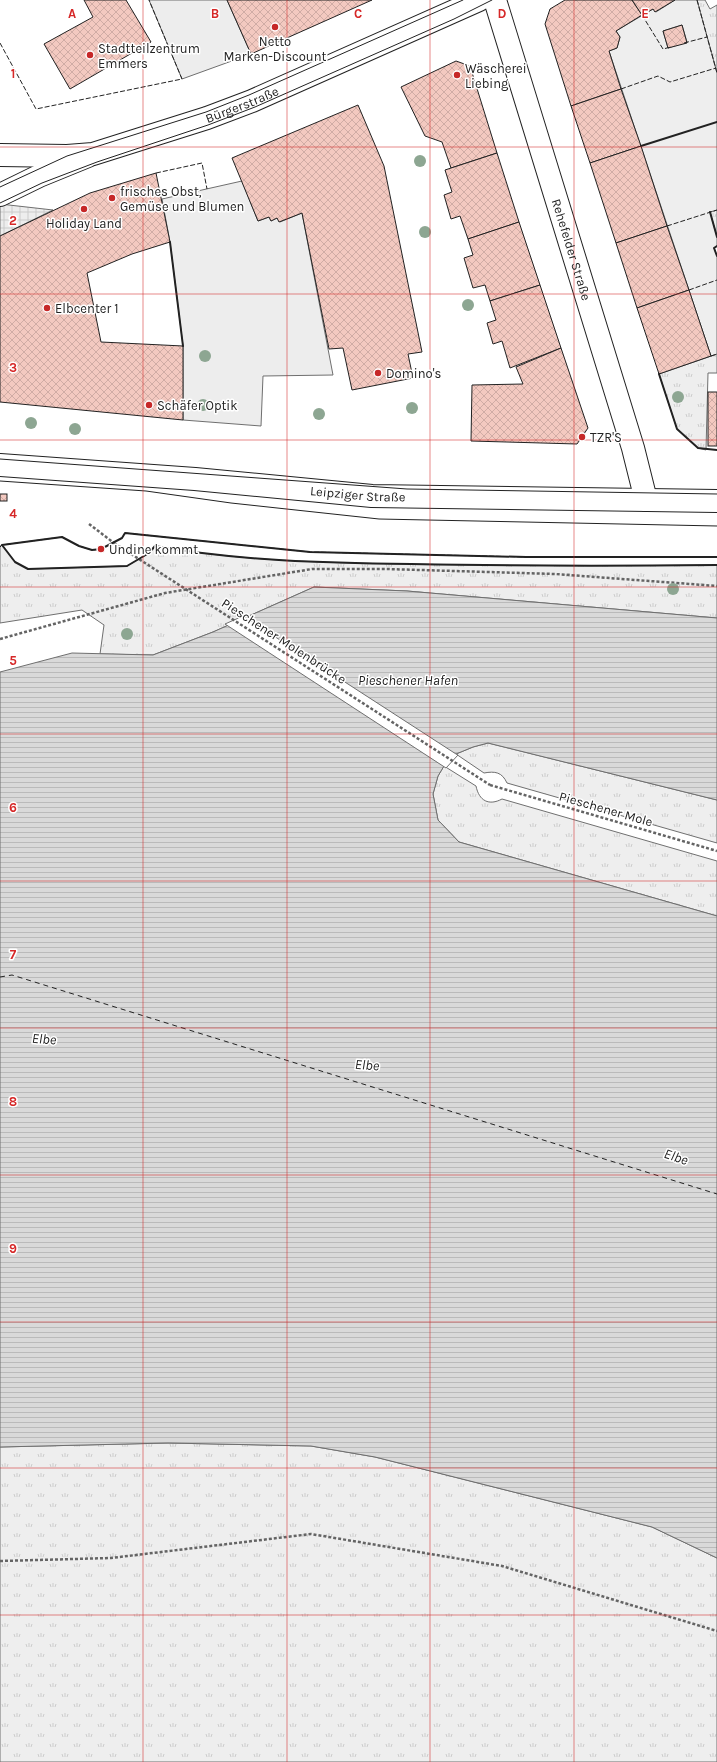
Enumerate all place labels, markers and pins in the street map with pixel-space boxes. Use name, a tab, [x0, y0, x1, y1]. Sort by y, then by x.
marker: Netto Marken-Discount	[270, 22, 280, 32]
place label: Netto Marken-Discount	[224, 34, 327, 64]
place label: Stadtteilzentrum Emmers	[98, 41, 200, 71]
marker: Stadtteilzentrum Emmers	[85, 50, 95, 60]
place label: Wäscherei Liebing	[465, 61, 527, 91]
marker: Wäscherei Liebing	[452, 70, 462, 80]
place label: frisches Obst, Gemüse und Blumen	[120, 184, 244, 214]
marker: frisches Obst, Gemüse und Blumen	[107, 193, 117, 203]
marker: Holiday Land	[79, 204, 89, 214]
place label: Holiday Land	[46, 216, 122, 231]
place label: Elbcenter 1	[55, 301, 119, 316]
marker: Elbcenter 1	[42, 303, 52, 313]
place label: Domino's	[386, 366, 441, 381]
marker: Domino's	[373, 368, 383, 378]
place label: Schäfer Optik	[157, 398, 238, 413]
marker: Schäfer Optik	[144, 400, 154, 410]
place label: TZR'S	[590, 430, 622, 445]
marker: TZR'S	[577, 432, 587, 442]
place label: Undine kommt	[109, 542, 198, 557]
marker: Undine kommt	[96, 544, 106, 554]

